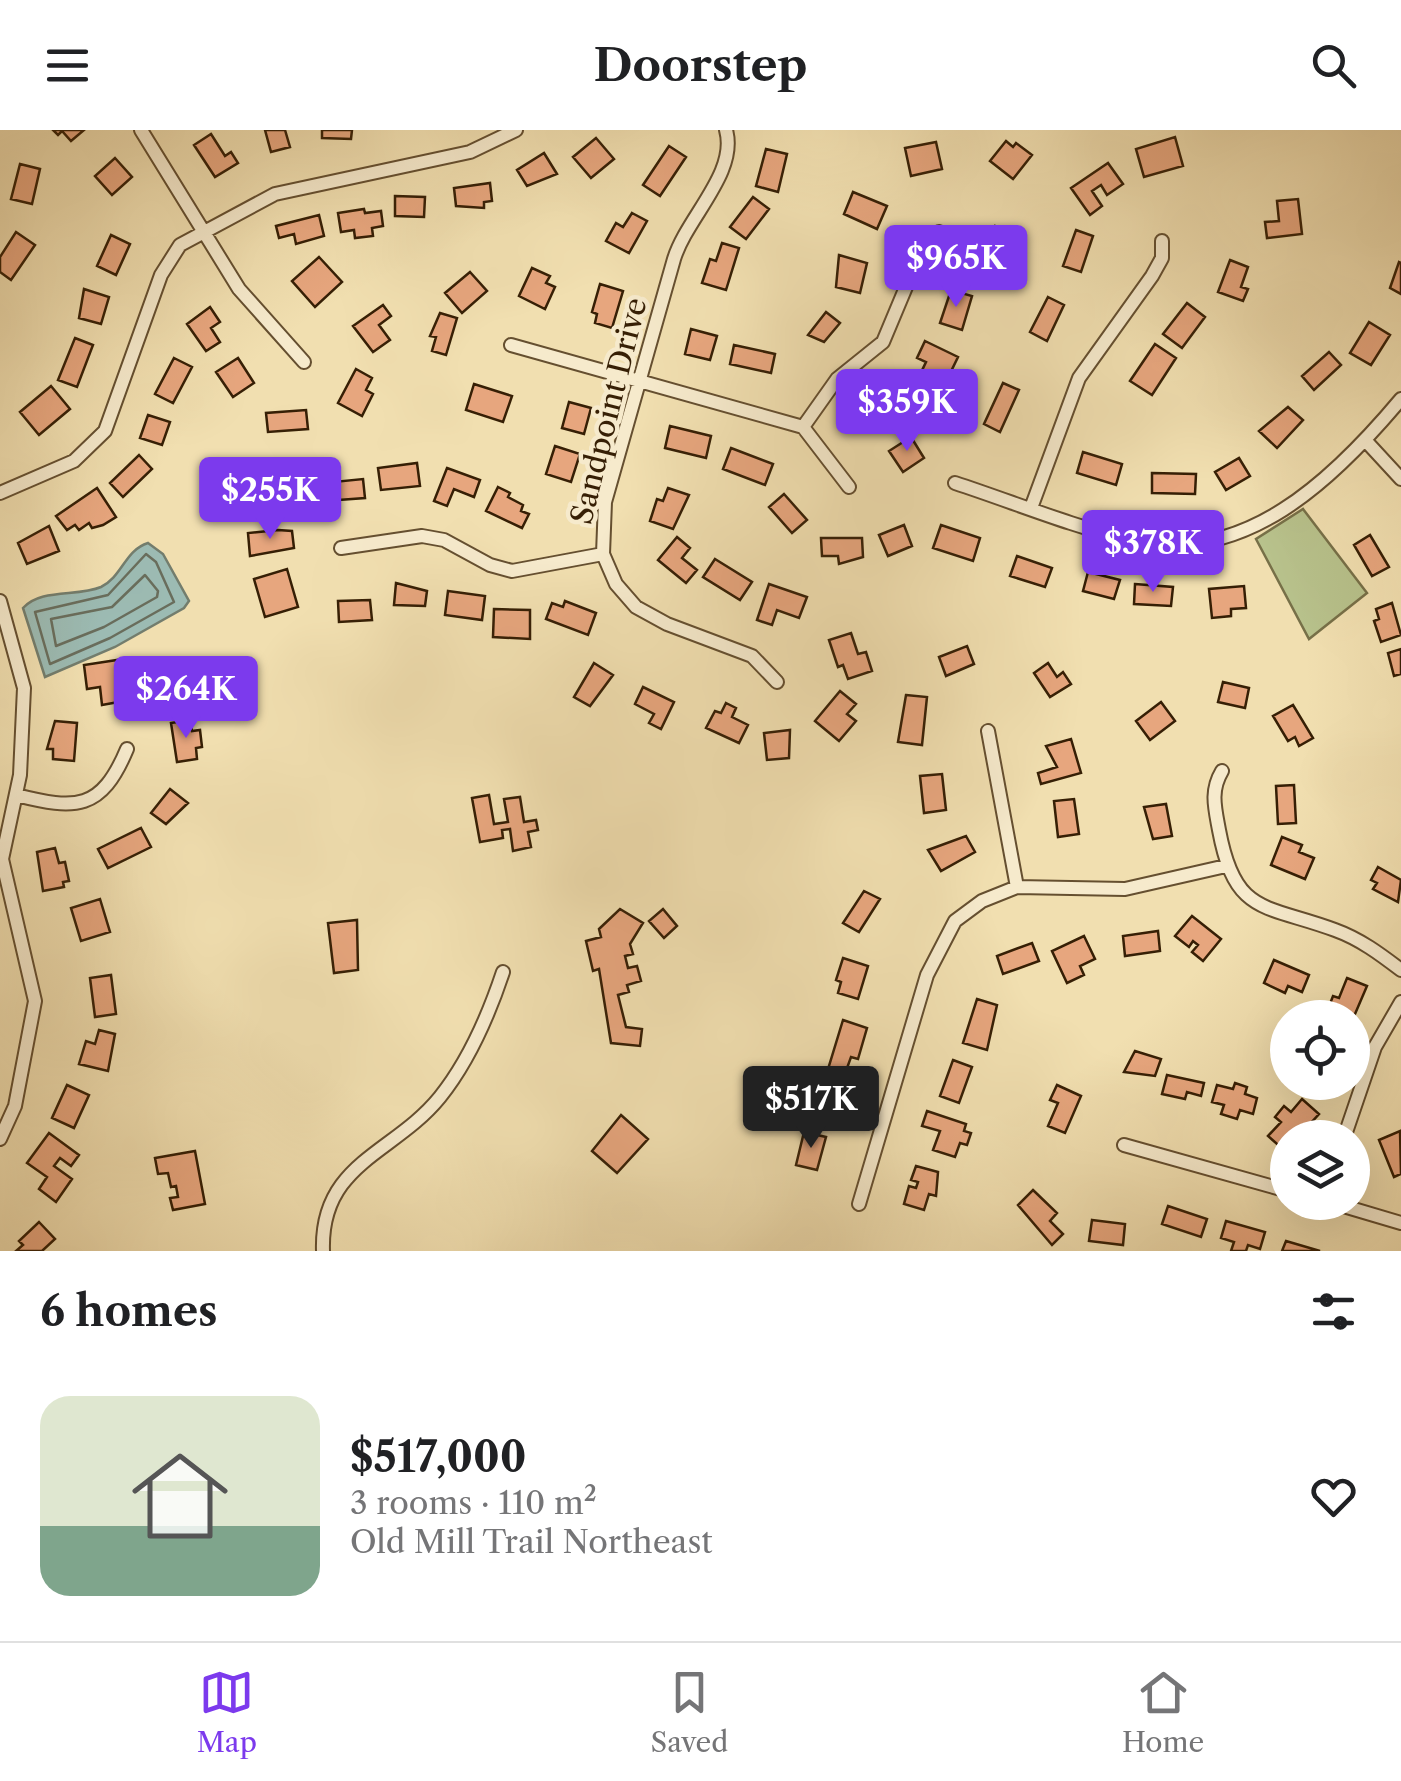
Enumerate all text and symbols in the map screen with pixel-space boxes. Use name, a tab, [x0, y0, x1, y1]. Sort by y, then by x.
text: Doorstep	[593, 37, 808, 93]
icon: menu	[40, 38, 95, 93]
icon: search	[1306, 38, 1361, 93]
pin: $965K	[886, 225, 1026, 310]
text: $965K	[906, 238, 1006, 277]
street label: Sandpoint Drive	[562, 294, 655, 528]
pin: $359K	[837, 369, 977, 454]
text: $359K	[858, 382, 956, 421]
pin: $255K	[200, 457, 340, 542]
text: $255K	[221, 470, 319, 509]
pin: $378K	[1083, 510, 1223, 595]
text: $378K	[1104, 523, 1202, 562]
pin: $264K	[116, 656, 256, 741]
text: $264K	[136, 669, 236, 708]
map controls	[1270, 1000, 1370, 1220]
button: locate	[1270, 1000, 1370, 1100]
pin: $517K	[741, 1066, 881, 1151]
text: $517K	[765, 1079, 857, 1118]
button: layers	[1270, 1120, 1370, 1220]
icon: filters	[1306, 1284, 1361, 1339]
text: 6 homes	[40, 1285, 218, 1337]
text: $517,000	[350, 1431, 526, 1483]
icon: home	[120, 1436, 240, 1556]
icon: heart	[1306, 1469, 1361, 1524]
text: 3 rooms · 110 m²	[350, 1483, 597, 1522]
text: Old Mill Trail Northeast	[350, 1522, 713, 1561]
tab: Map	[197, 1665, 257, 1759]
tab: Saved	[651, 1665, 728, 1759]
tab: Home	[1122, 1665, 1204, 1759]

